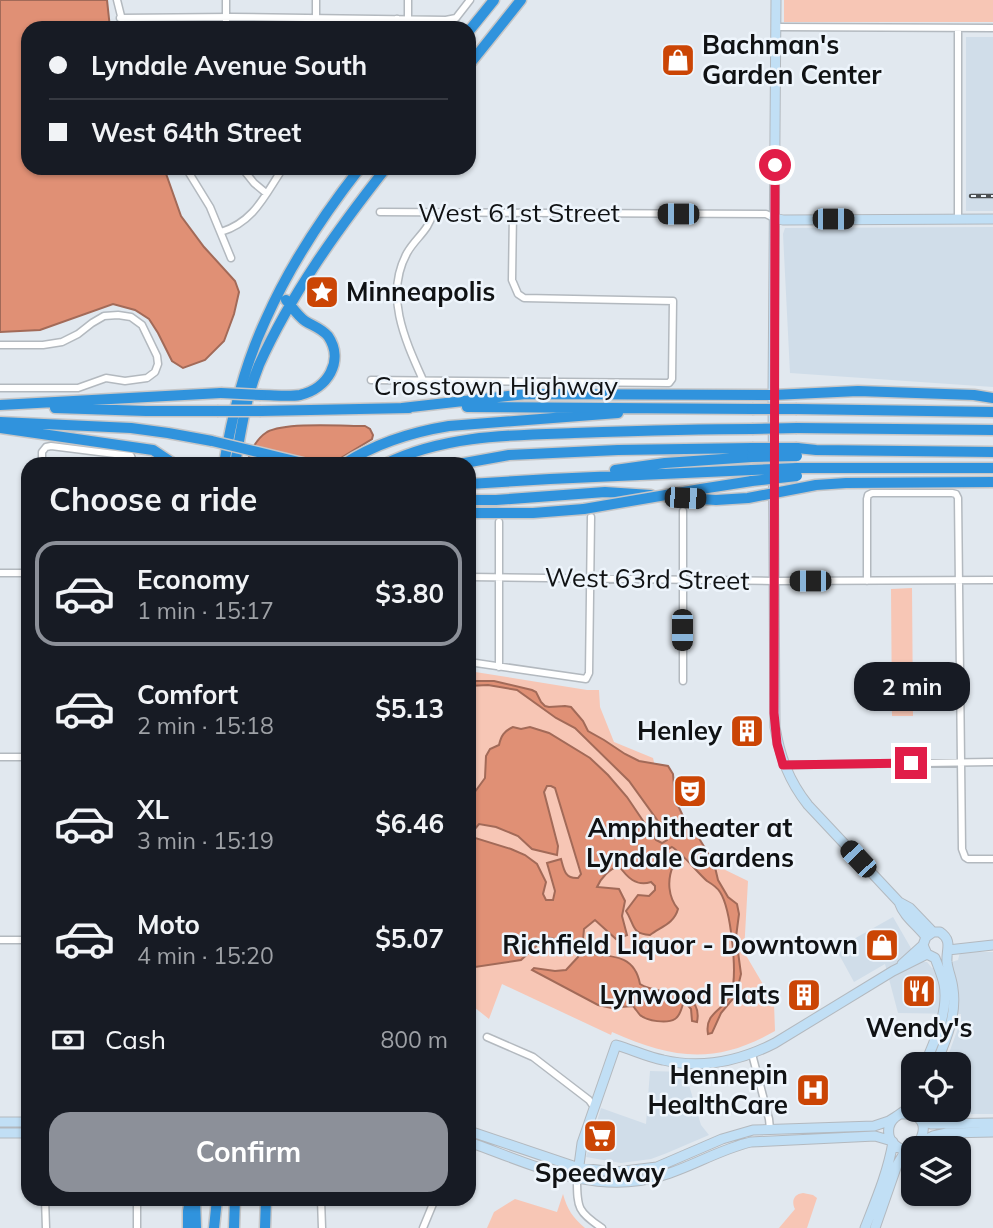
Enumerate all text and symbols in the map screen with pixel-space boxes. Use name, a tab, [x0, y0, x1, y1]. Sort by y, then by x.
place label: Bachman's Garden Center	[702, 28, 882, 91]
shop icon: Bachman's Garden Center	[659, 41, 697, 79]
text: Lyndale Avenue South	[91, 49, 367, 82]
text: West 64th Street	[91, 116, 301, 149]
route start	[759, 149, 791, 181]
street label: West 61st Street	[418, 196, 620, 229]
car	[658, 204, 700, 225]
car	[813, 209, 855, 230]
place icon: Minneapolis	[303, 273, 341, 311]
place label: Minneapolis	[346, 275, 495, 308]
street label: Crosstown Highway	[374, 369, 618, 402]
text: Choose a ride	[49, 479, 257, 519]
car	[664, 486, 707, 510]
street label: West 63rd Street	[544, 560, 750, 597]
icon: car	[53, 562, 116, 625]
text: Economy	[137, 563, 249, 596]
car	[790, 571, 832, 592]
text: $3.80	[375, 577, 444, 610]
text: 1 min · 15:17	[137, 596, 274, 625]
car	[672, 609, 693, 651]
callout: 2 min	[853, 662, 969, 710]
text: 2 min	[882, 672, 942, 701]
icon: car	[53, 677, 116, 740]
text: Comfort	[137, 678, 238, 711]
text: $5.13	[375, 692, 444, 725]
text: 2 min · 15:18	[137, 711, 274, 740]
building icon: Henley	[728, 712, 766, 750]
place label: Henley	[637, 714, 723, 747]
route end	[895, 747, 927, 779]
theatre icon: Amphitheater at Lyndale Gardens	[671, 772, 709, 810]
icon: car	[53, 792, 116, 855]
text: XL	[137, 793, 169, 826]
text: $6.46	[375, 807, 444, 840]
place label: Amphitheater at Lyndale Gardens	[586, 811, 794, 874]
text: 3 min · 15:19	[137, 826, 274, 855]
car	[836, 836, 881, 882]
icon: car	[53, 907, 116, 970]
text: Moto	[137, 908, 200, 941]
text: $5.07	[375, 922, 444, 955]
shop icon: Richfield Liquor - Downtown	[863, 926, 901, 964]
place label: Richfield Liquor - Downtown	[502, 928, 858, 961]
text: 4 min · 15:20	[137, 941, 274, 970]
restaurant icon: Wendy's	[900, 972, 938, 1010]
building icon: Lynwood Flats	[785, 976, 823, 1014]
place label: Lynwood Flats	[600, 978, 780, 1011]
place label: Wendy's	[865, 1011, 973, 1044]
icon: cash	[49, 1021, 87, 1059]
text: Cash	[105, 1023, 166, 1056]
text: 800 m	[380, 1025, 448, 1054]
map controls	[901, 1052, 971, 1206]
button: locate	[901, 1052, 971, 1122]
place label: Hennepin HealthCare	[647, 1058, 788, 1121]
hospital icon: Hennepin HealthCare	[794, 1071, 832, 1109]
button: Confirm	[49, 1112, 448, 1192]
supermarket icon: Speedway	[581, 1117, 619, 1155]
button: layers	[901, 1136, 971, 1206]
place label: Speedway	[535, 1156, 666, 1189]

